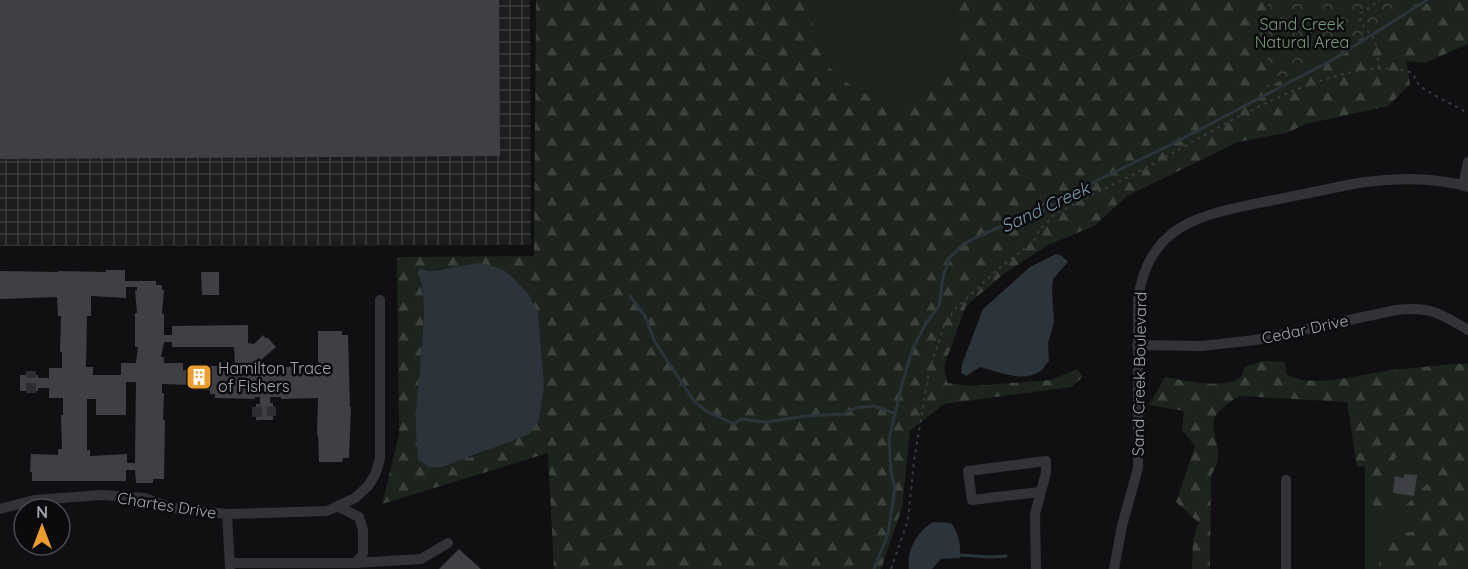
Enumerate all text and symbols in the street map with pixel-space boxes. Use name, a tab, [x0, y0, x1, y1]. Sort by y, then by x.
park label: Sand Creek Natural Area	[1255, 14, 1349, 52]
water label: Sand Creek	[997, 176, 1094, 238]
street label: Sand Creek Boulevard	[1128, 292, 1150, 456]
street label: Cedar Drive	[1260, 310, 1350, 348]
place label: Hamilton Trace of Fishers	[218, 358, 331, 396]
building icon: Hamilton Trace of Fishers	[184, 362, 214, 392]
street label: Chartes Drive	[116, 487, 218, 523]
north arrow	[12, 497, 72, 557]
text: N	[36, 502, 48, 522]

